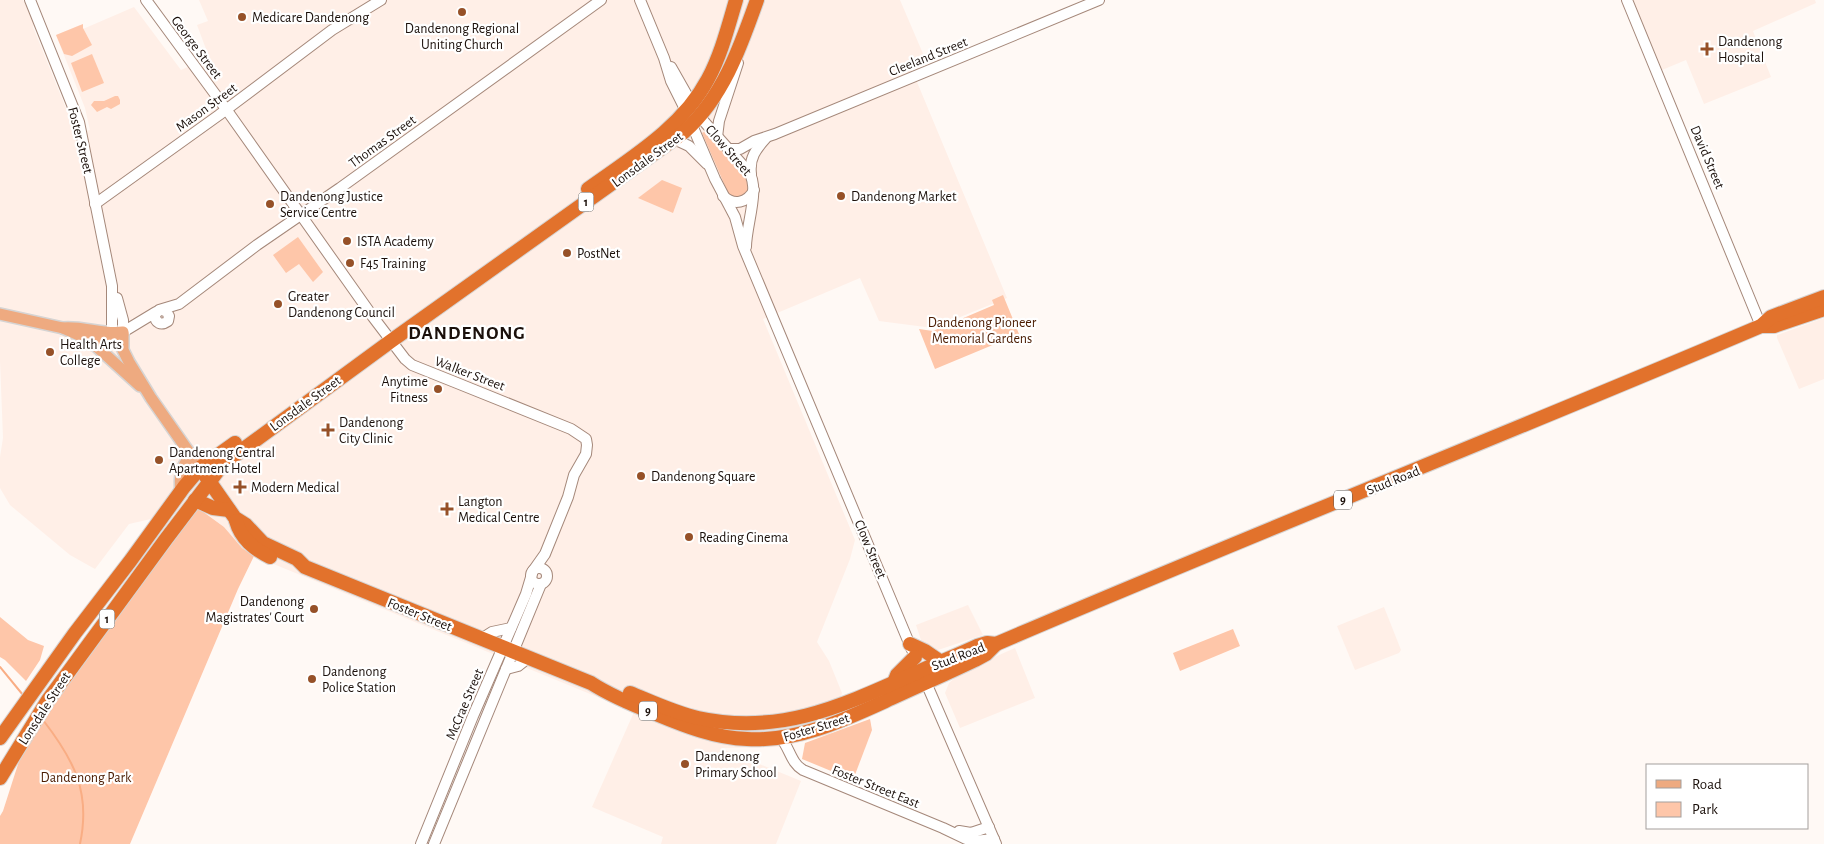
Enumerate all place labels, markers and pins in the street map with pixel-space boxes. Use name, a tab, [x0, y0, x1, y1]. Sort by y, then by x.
marker: Dandenong Regional Uniting Church	[456, 6, 468, 18]
marker: Medicare Dandenong	[236, 11, 248, 23]
place label: Medicare Dandenong	[252, 11, 369, 25]
place label: Dandenong Regional Uniting Church	[405, 22, 519, 52]
place label: Dandenong Hospital	[1718, 35, 1782, 65]
marker: Dandenong Hospital	[1700, 42, 1714, 56]
place label: Dandenong Justice Service Centre	[280, 190, 383, 220]
marker: Dandenong Market	[835, 190, 847, 202]
place label: Dandenong Market	[851, 190, 957, 204]
marker: Dandenong Justice Service Centre	[264, 198, 276, 210]
marker: ISTA Academy	[341, 235, 353, 247]
place label: ISTA Academy	[357, 235, 434, 249]
marker: PostNet	[561, 247, 573, 259]
place label: PostNet	[577, 247, 621, 261]
marker: F45 Training	[344, 257, 356, 269]
place label: F45 Training	[360, 257, 426, 271]
place label: Greater Dandenong Council	[288, 290, 395, 320]
marker: Greater Dandenong Council	[272, 298, 284, 310]
place label: Health Arts College	[60, 338, 122, 368]
marker: Health Arts College	[44, 346, 56, 358]
place label: Anytime Fitness	[382, 375, 428, 405]
marker: Anytime Fitness	[432, 383, 444, 395]
place label: Dandenong City Clinic	[339, 416, 403, 446]
marker: Dandenong City Clinic	[321, 423, 335, 437]
place label: Dandenong Central Apartment Hotel	[169, 446, 275, 476]
marker: Dandenong Central Apartment Hotel	[153, 454, 165, 466]
marker: Dandenong Square	[635, 470, 647, 482]
place label: Dandenong Square	[651, 470, 756, 484]
marker: Modern Medical	[233, 480, 247, 494]
place label: Modern Medical	[251, 481, 339, 495]
place label: Langton Medical Centre	[458, 495, 539, 525]
marker: Langton Medical Centre	[440, 502, 454, 516]
marker: Reading Cinema	[683, 531, 695, 543]
place label: Reading Cinema	[699, 531, 789, 545]
place label: Dandenong Magistrates' Court	[206, 595, 305, 625]
marker: Dandenong Magistrates' Court	[308, 603, 320, 615]
place label: Dandenong Police Station	[322, 665, 396, 695]
marker: Dandenong Police Station	[306, 673, 318, 685]
place label: Dandenong Primary School	[695, 750, 777, 780]
marker: Dandenong Primary School	[679, 758, 691, 770]

